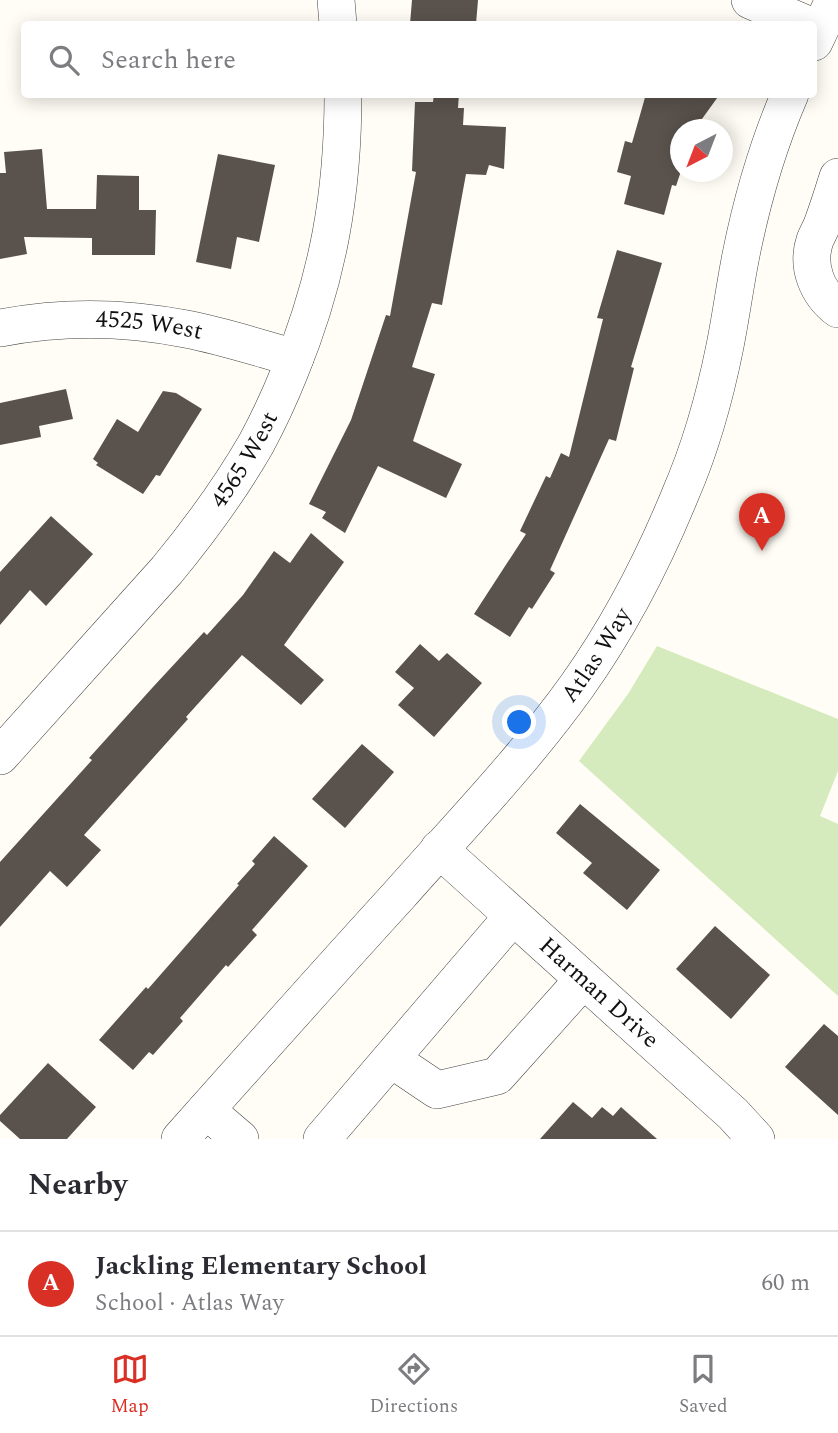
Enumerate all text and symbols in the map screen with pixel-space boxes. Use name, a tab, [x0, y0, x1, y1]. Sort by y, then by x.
search box	[21, 21, 817, 98]
text: Search here	[101, 40, 236, 80]
icon: search	[45, 41, 83, 79]
north arrow	[670, 119, 733, 182]
street label: 4525 West	[95, 301, 206, 350]
street label: 4565 West	[202, 406, 288, 516]
pin: A	[739, 493, 785, 551]
street label: Atlas Way	[552, 600, 641, 710]
your location	[502, 705, 536, 739]
street label: Harman Drive	[530, 929, 667, 1057]
text: Nearby	[28, 1162, 127, 1208]
text: Jackling Elementary School	[95, 1246, 427, 1286]
text: A	[42, 1266, 60, 1301]
text: 60 m	[761, 1266, 810, 1301]
text: School · Atlas Way	[95, 1286, 284, 1321]
tab: Map	[110, 1350, 149, 1421]
tab: Directions	[369, 1350, 458, 1421]
tab: Saved	[679, 1350, 728, 1421]

